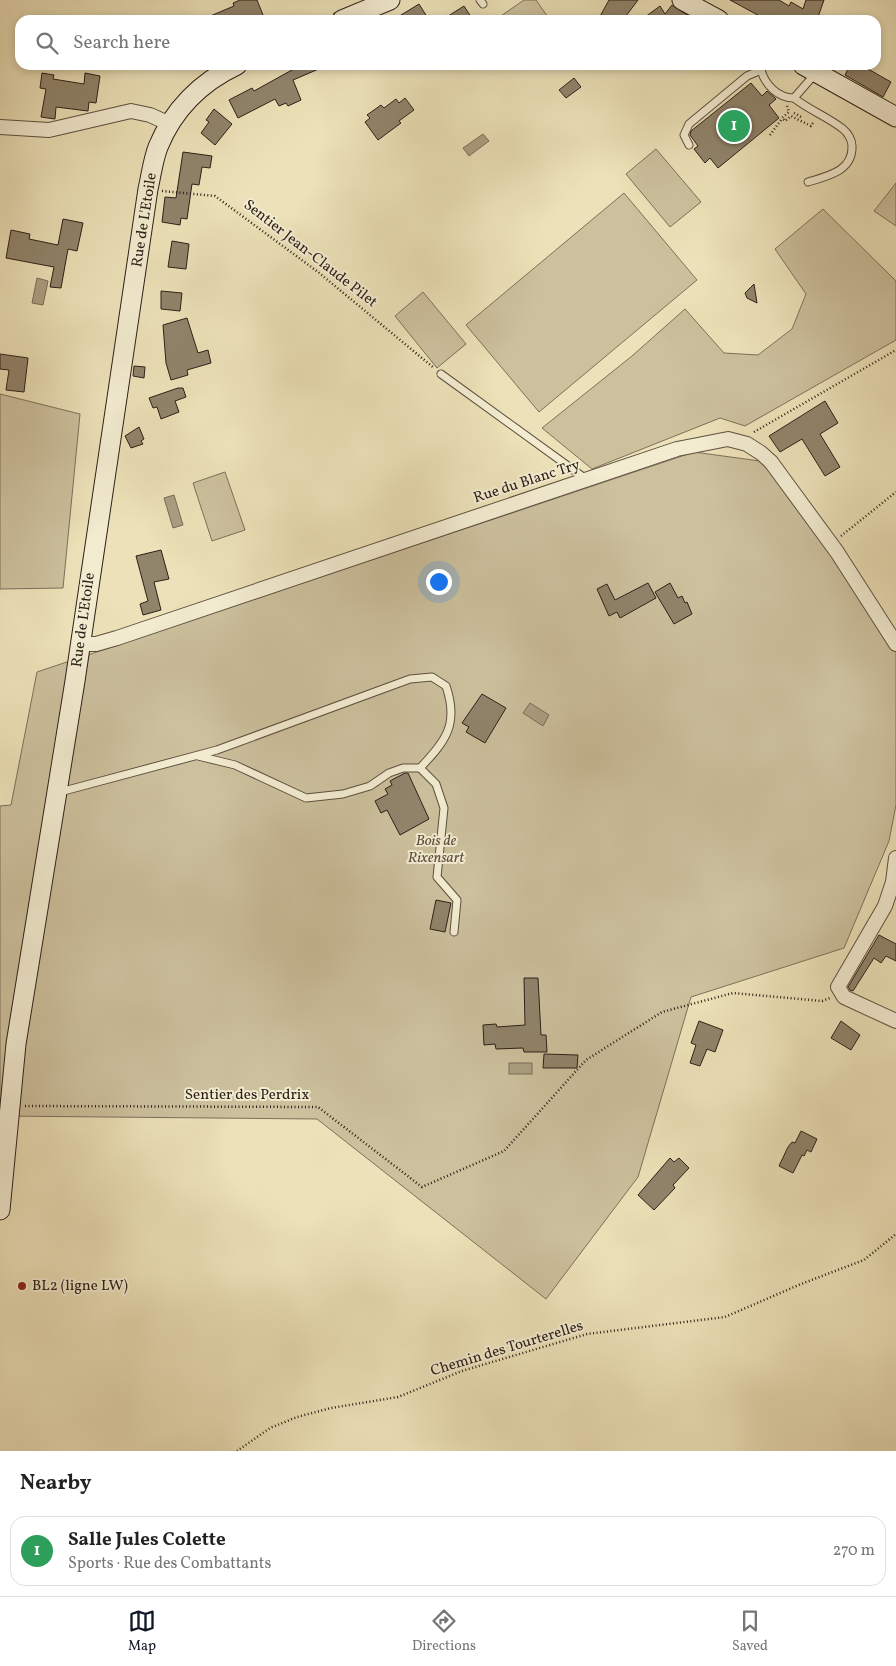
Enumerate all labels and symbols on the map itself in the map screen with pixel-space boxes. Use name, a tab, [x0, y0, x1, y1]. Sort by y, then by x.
pin: 1	[718, 107, 750, 145]
street label: Rue de L'Etoile	[127, 171, 163, 269]
street label: Sentier Jean-Claude Pilet	[239, 195, 381, 313]
street label: Rue du Blanc Try	[471, 455, 583, 509]
your location	[426, 569, 452, 595]
street label: Rue de L'Etoile	[67, 571, 101, 669]
park label: Bois de Rixensart	[408, 831, 465, 869]
street label: Sentier des Perdrix	[185, 1085, 309, 1106]
place label: BL2 (ligne LW)	[32, 1276, 128, 1297]
marker: BL2 (ligne LW)	[16, 1280, 28, 1292]
street label: Chemin des Tourterelles	[428, 1316, 586, 1382]

